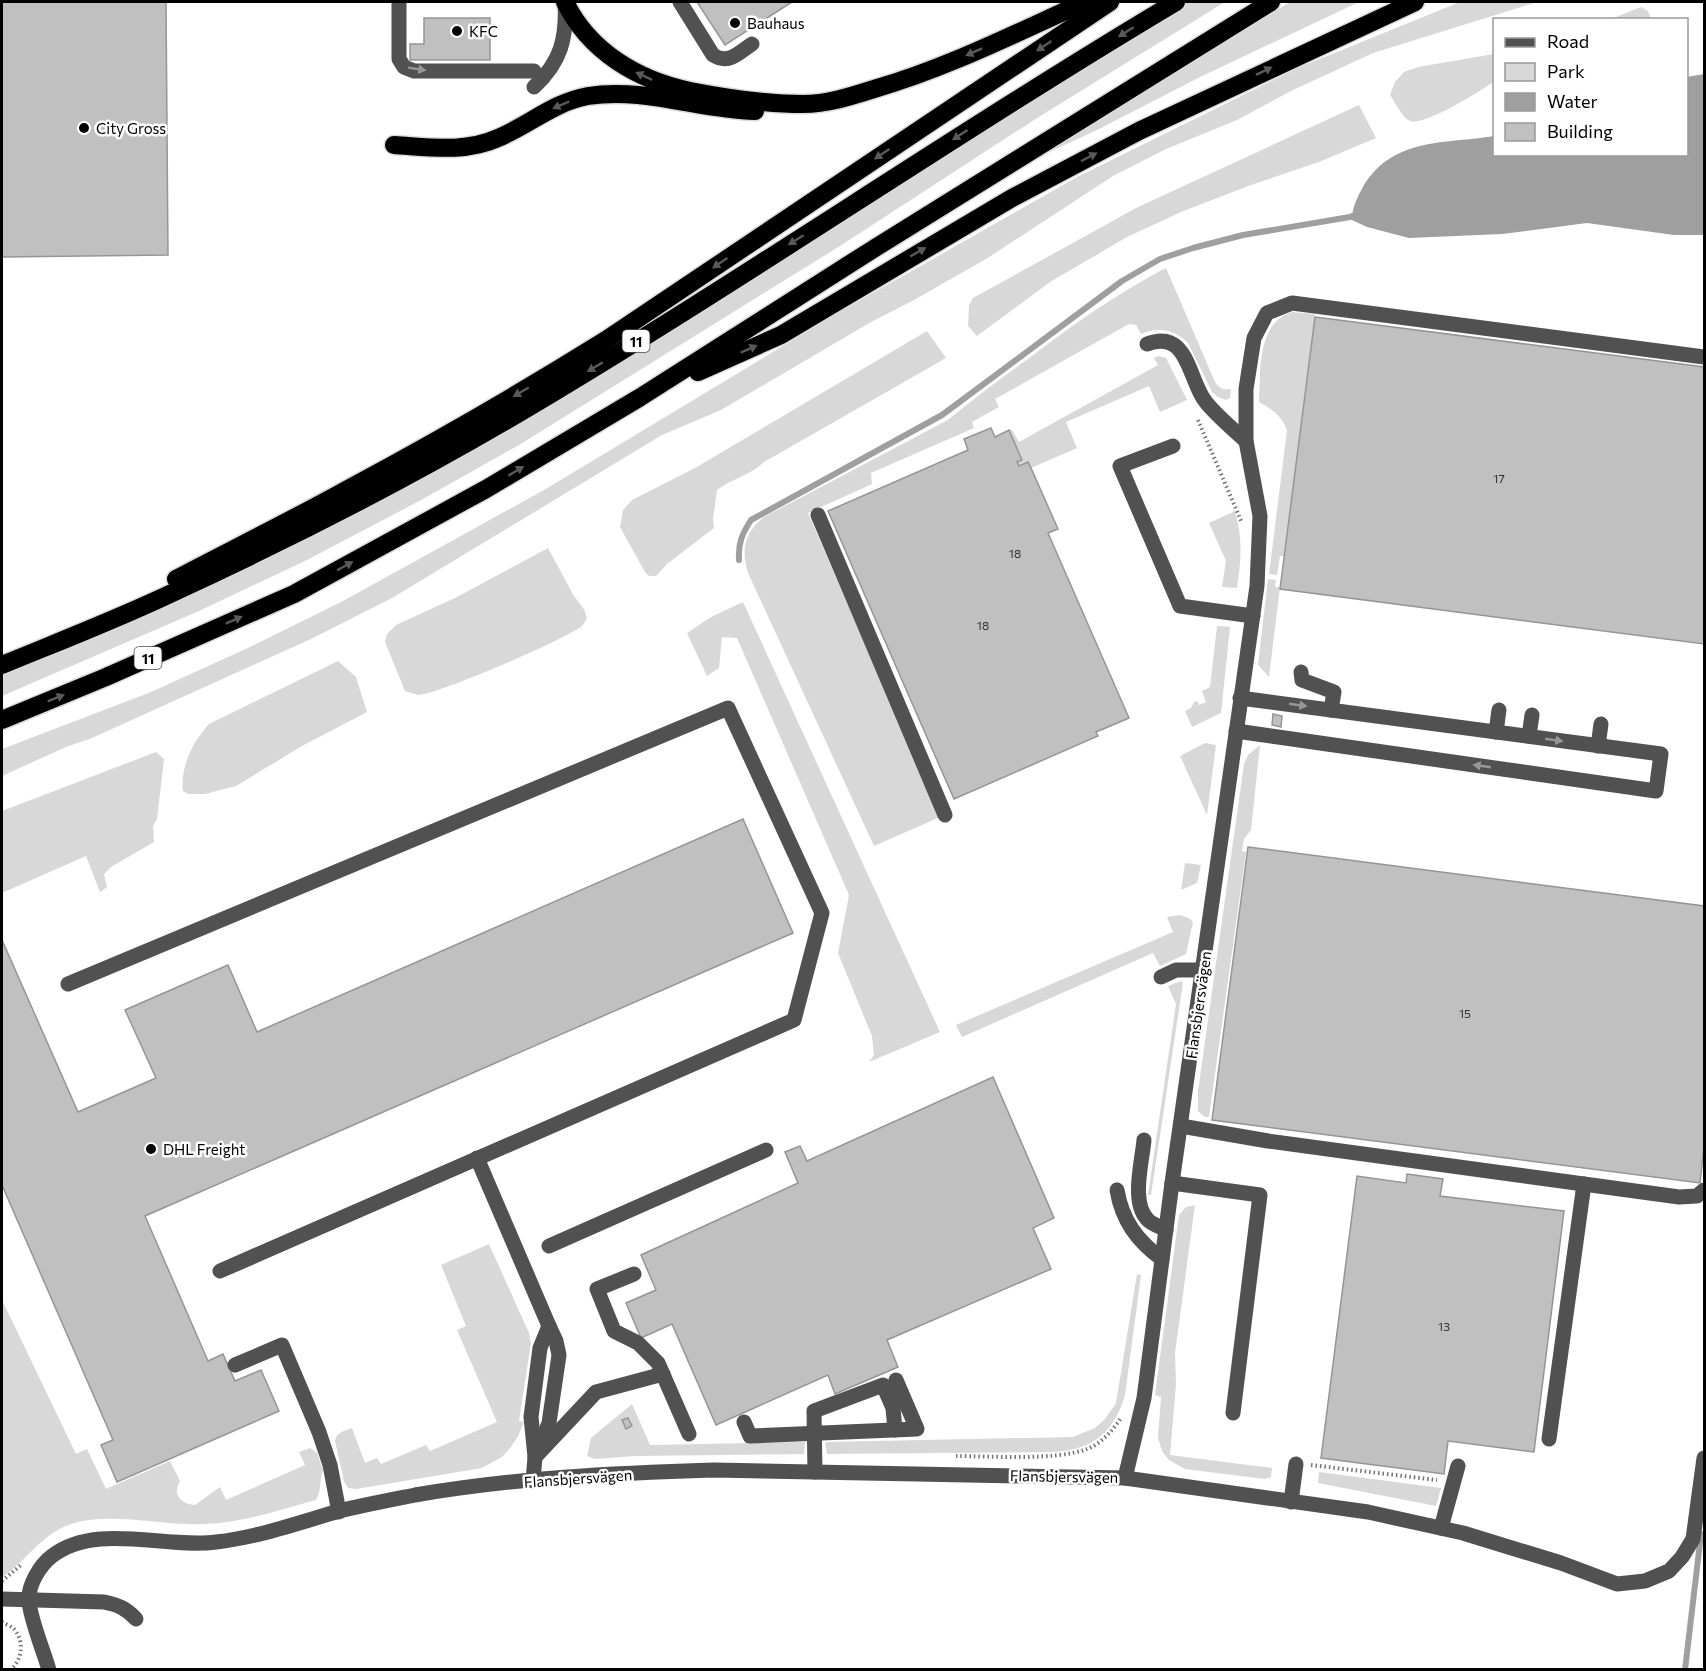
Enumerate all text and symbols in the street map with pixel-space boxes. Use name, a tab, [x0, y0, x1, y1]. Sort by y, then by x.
place label: Bauhaus	[747, 14, 805, 32]
marker: Bauhaus	[728, 16, 742, 30]
legend	[1493, 18, 1688, 156]
place label: KFC	[469, 22, 498, 40]
marker: KFC	[450, 24, 464, 38]
one-way arrow	[1118, 26, 1134, 37]
text: Road	[1547, 30, 1589, 52]
one-way arrow	[1035, 40, 1052, 51]
one-way arrow	[965, 47, 983, 57]
text: Park	[1547, 60, 1585, 82]
one-way arrow	[407, 65, 426, 74]
one-way arrow	[1255, 67, 1272, 76]
one-way arrow	[636, 71, 653, 80]
text: Water	[1547, 90, 1598, 112]
one-way arrow	[551, 100, 569, 110]
place label: City Gross	[96, 119, 166, 137]
text: Building	[1547, 120, 1613, 142]
marker: City Gross	[77, 121, 91, 135]
one-way arrow	[952, 130, 968, 141]
one-way arrow	[874, 148, 890, 160]
one-way arrow	[1080, 153, 1098, 163]
one-way arrow	[788, 234, 804, 245]
one-way arrow	[910, 247, 927, 257]
one-way arrow	[712, 257, 728, 268]
road number: 11	[622, 330, 650, 352]
one-way arrow	[741, 344, 758, 353]
one-way arrow	[587, 361, 603, 372]
one-way arrow	[512, 387, 529, 397]
one-way arrow	[508, 466, 524, 477]
house number: 17	[1493, 471, 1505, 485]
house number: 18	[1009, 546, 1021, 560]
one-way arrow	[337, 561, 354, 571]
one-way arrow	[226, 615, 244, 625]
house number: 18	[977, 618, 989, 632]
road number: 11	[134, 647, 162, 669]
one-way arrow	[47, 693, 65, 703]
one-way arrow	[1289, 701, 1308, 710]
one-way arrow	[1545, 735, 1564, 744]
one-way arrow	[1472, 761, 1491, 771]
street label: Flansbjersvägen	[1182, 950, 1214, 1060]
house number: 15	[1459, 1006, 1471, 1020]
place label: DHL Freight	[163, 1140, 246, 1158]
marker: DHL Freight	[144, 1142, 158, 1156]
house number: 13	[1438, 1319, 1450, 1333]
street label: Flansbjersvägen	[523, 1465, 633, 1491]
street label: Flansbjersvägen	[1010, 1466, 1118, 1486]

